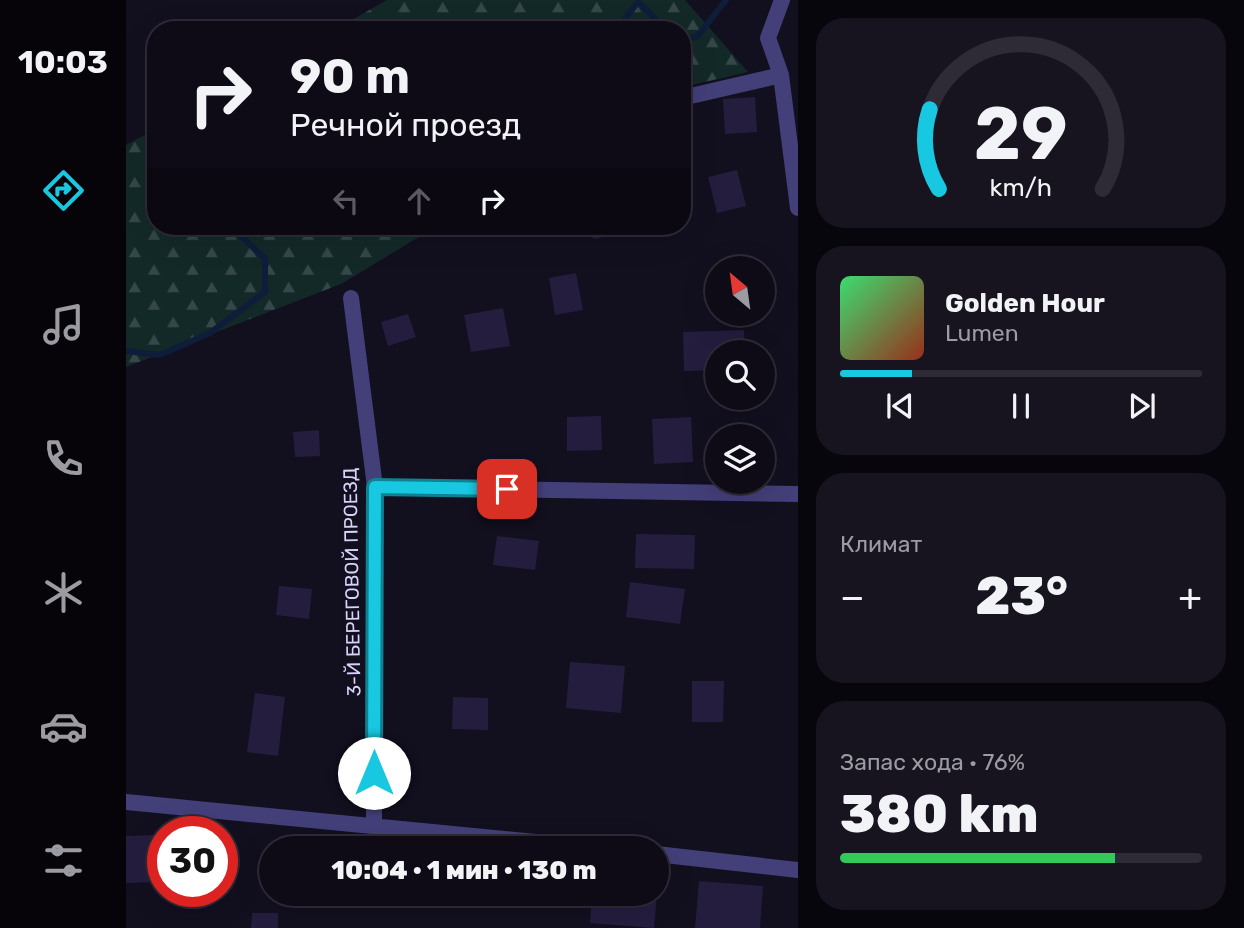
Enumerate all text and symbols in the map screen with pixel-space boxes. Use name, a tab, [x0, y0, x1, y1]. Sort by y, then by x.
text: 10:03	[18, 43, 108, 81]
text: 90 m	[290, 47, 410, 105]
icon: right	[175, 49, 266, 140]
text: 29	[974, 91, 1068, 177]
text: Речной проезд	[290, 106, 521, 144]
icon: directions	[39, 166, 88, 215]
text: km/h	[990, 173, 1052, 202]
icon: left	[327, 182, 365, 220]
icon: ahead	[400, 182, 438, 220]
icon: right	[473, 182, 511, 220]
north arrow	[705, 256, 775, 326]
map controls	[705, 256, 775, 494]
text: Golden Hour	[945, 288, 1105, 319]
icon: music	[39, 300, 88, 349]
text: Lumen	[945, 319, 1019, 347]
button: search	[705, 340, 775, 410]
icon: previous	[881, 387, 919, 425]
icon: pause	[1002, 387, 1040, 425]
icon: next	[1123, 387, 1161, 425]
button: layers	[705, 424, 775, 494]
icon: phone	[39, 434, 88, 483]
pin	[477, 459, 537, 519]
street label: 3-Й БЕРЕГОВОЙ ПРОЕЗД	[339, 467, 365, 697]
icon: arrive	[488, 470, 526, 508]
text: Климат	[840, 530, 922, 558]
text: 23°	[975, 565, 1068, 627]
icon: climate	[39, 568, 88, 617]
text: −	[840, 574, 865, 620]
text: +	[1178, 574, 1202, 620]
icon: car	[39, 702, 88, 751]
position arrow	[337, 736, 411, 810]
text: Запас хода · 76%	[840, 748, 1025, 776]
text: 380 km	[840, 783, 1039, 845]
speed limit sign: 30	[147, 816, 238, 907]
icon: filters	[39, 836, 88, 885]
text: 10:04 · 1 мин · 130 m	[331, 855, 597, 886]

